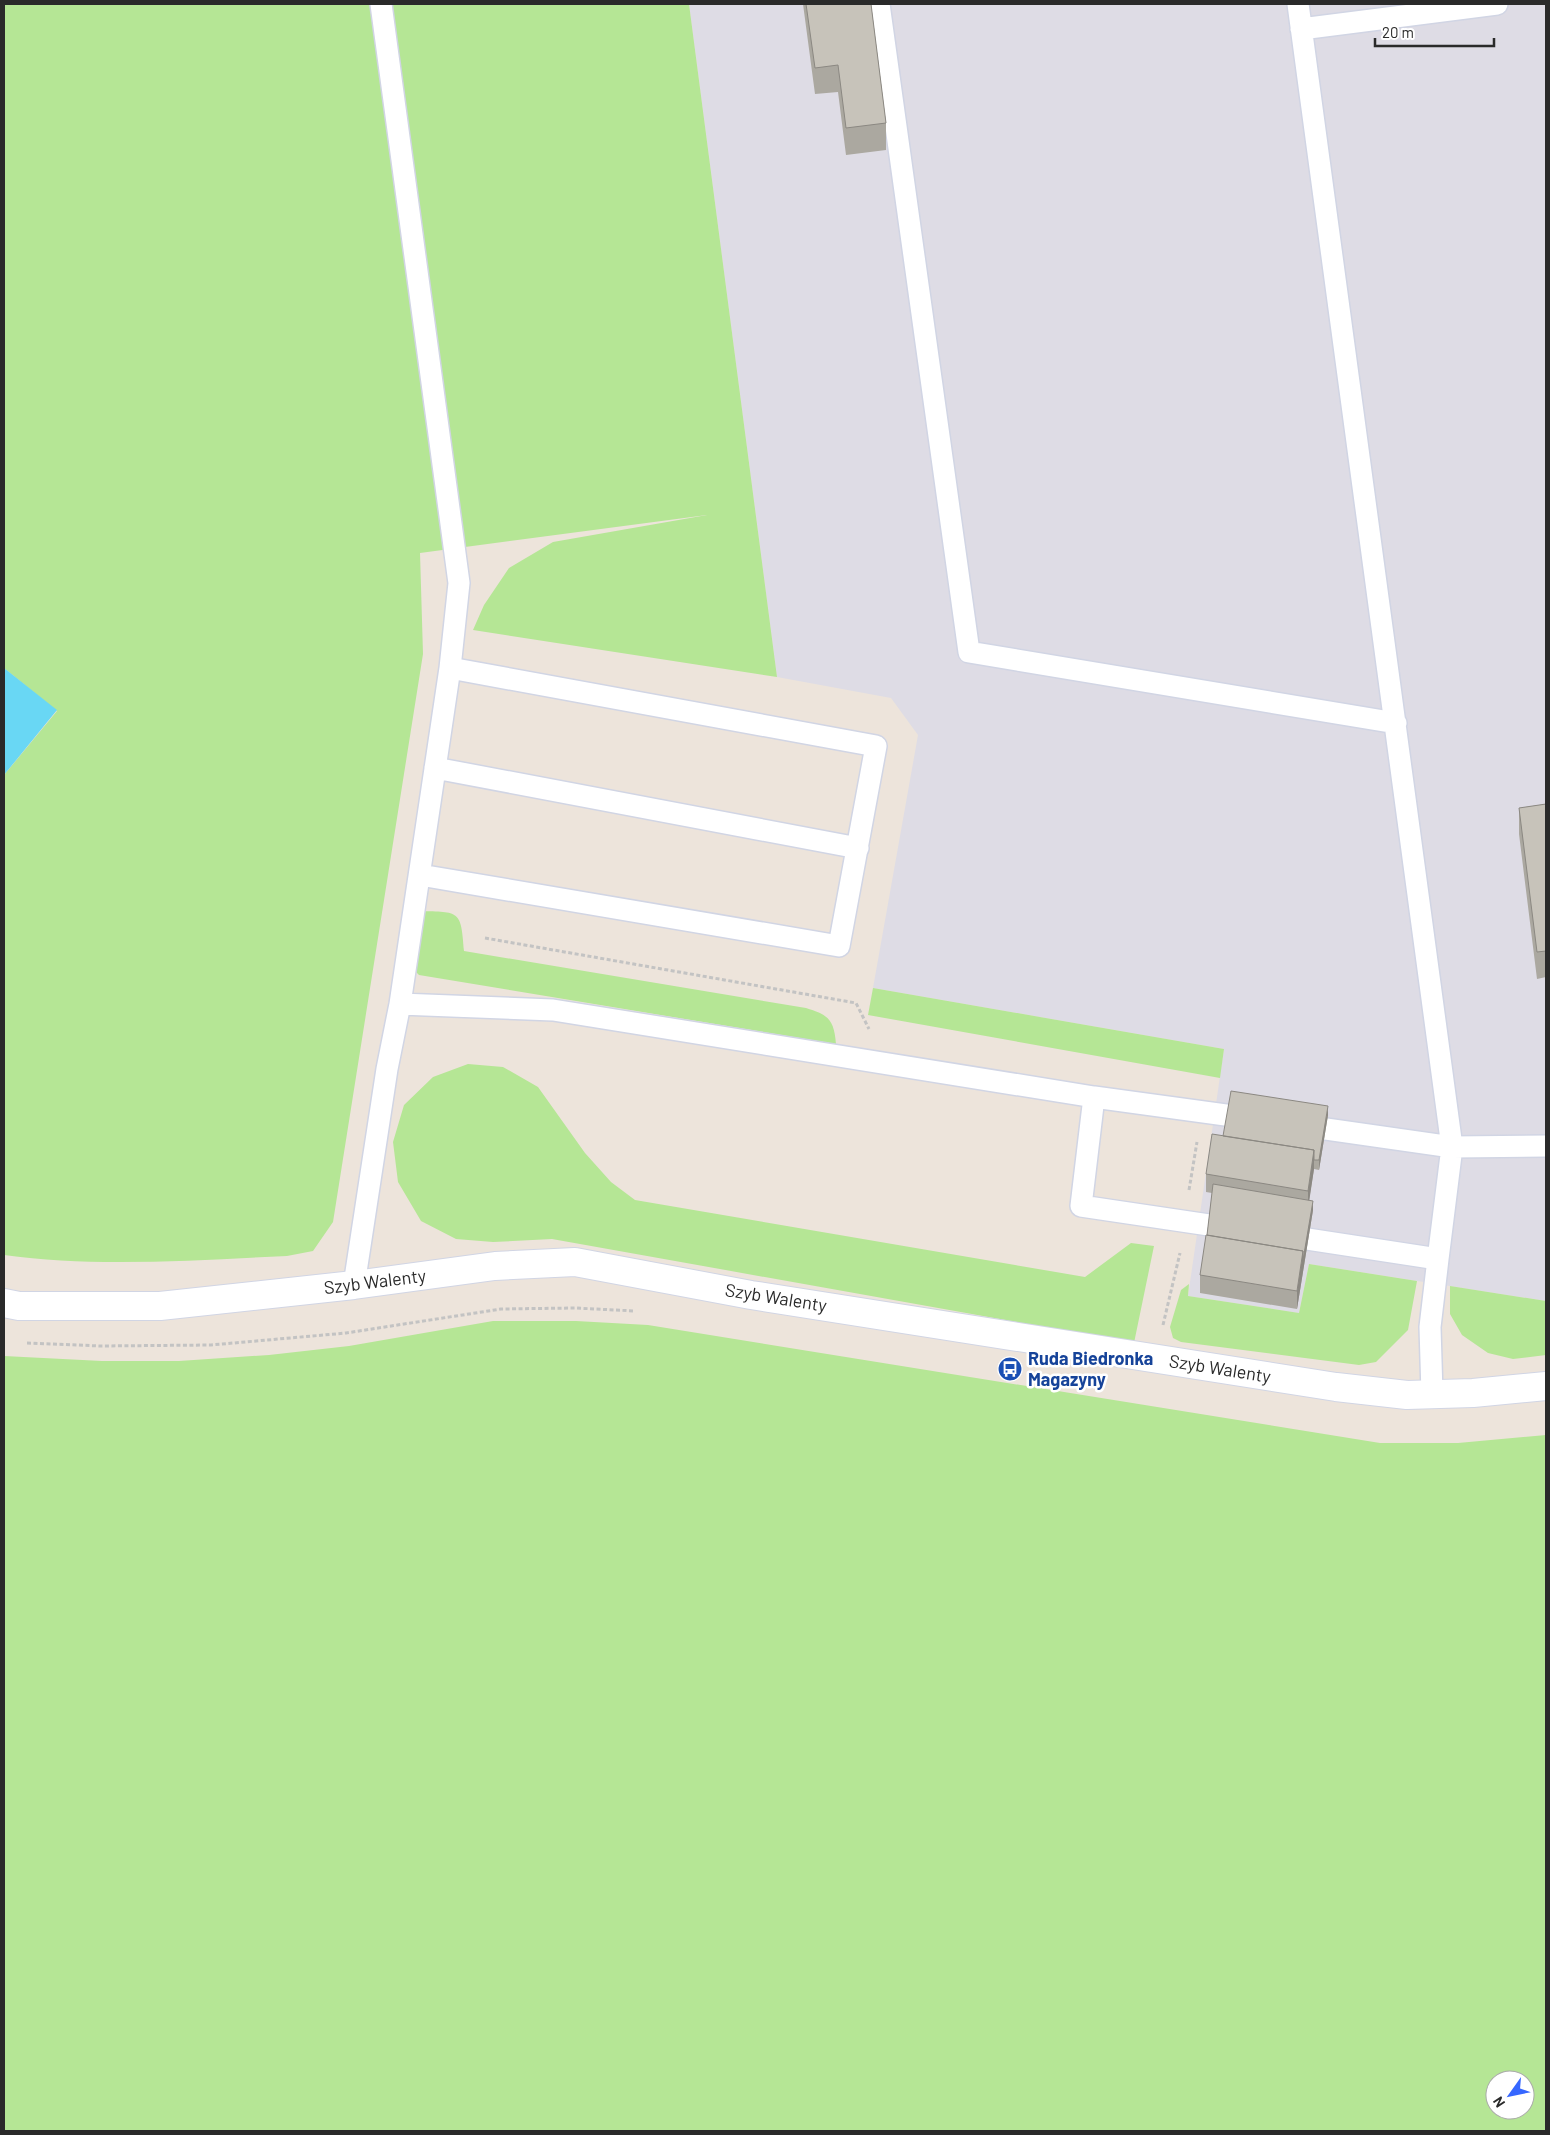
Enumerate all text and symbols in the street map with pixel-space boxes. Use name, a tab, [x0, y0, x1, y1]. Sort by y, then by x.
scale bar	[1375, 15, 1494, 47]
text: 20 m	[1382, 23, 1414, 41]
street label: Szyb Walenty	[323, 1264, 427, 1298]
street label: Szyb Walenty	[724, 1278, 829, 1316]
place label: Ruda Biedronka Magazyny	[1028, 1347, 1153, 1390]
street label: Szyb Walenty	[1168, 1349, 1273, 1387]
bus stop icon: Ruda Biedronka Magazyny	[997, 1356, 1023, 1382]
north arrow	[1485, 2070, 1535, 2120]
text: N	[1489, 2094, 1508, 2111]

